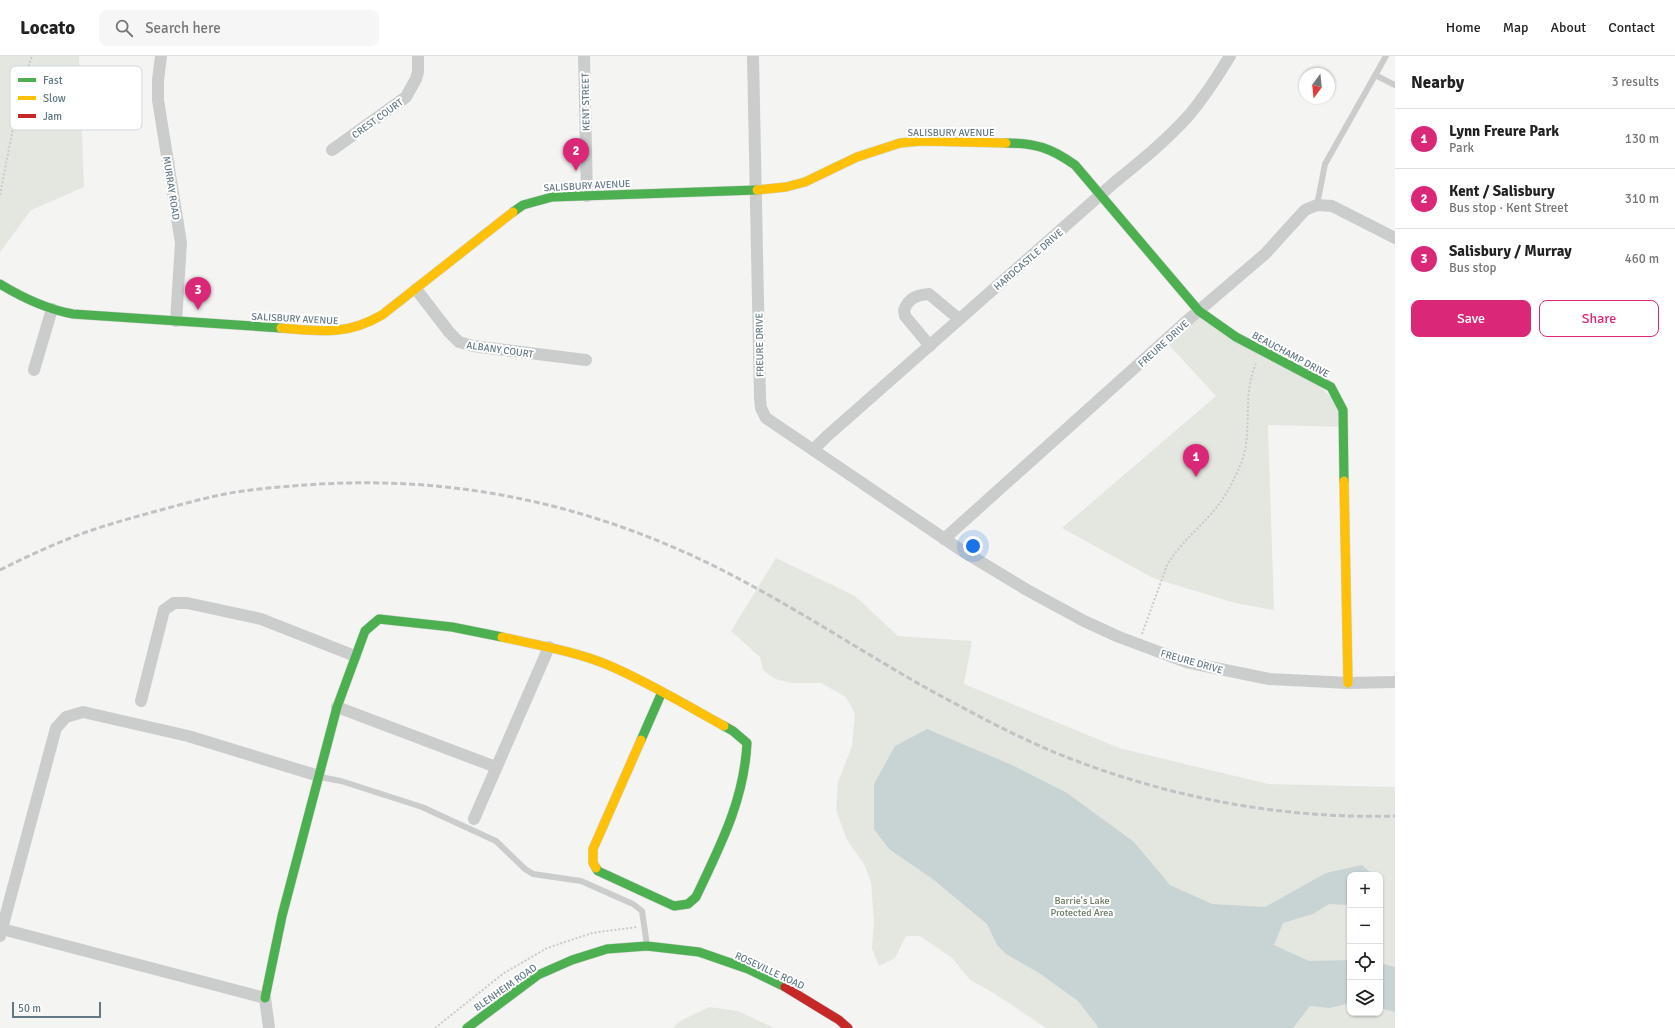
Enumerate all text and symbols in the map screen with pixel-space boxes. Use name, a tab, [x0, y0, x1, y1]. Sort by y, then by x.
search box	[99, 10, 379, 46]
text: Locato	[20, 16, 75, 40]
icon: search	[113, 17, 135, 39]
text: Search here	[145, 19, 221, 37]
text: Home	[1446, 19, 1481, 36]
text: Map	[1503, 19, 1528, 36]
text: About	[1550, 19, 1586, 36]
text: Contact	[1608, 19, 1655, 36]
legend	[10, 66, 142, 130]
north arrow	[1299, 68, 1335, 104]
text: Nearby	[1411, 72, 1464, 93]
street label: KENT STREET	[579, 73, 593, 131]
text: Fast	[43, 74, 63, 87]
text: 3 results	[1611, 74, 1659, 90]
text: Slow	[43, 92, 66, 105]
street label: CREST COURT	[350, 96, 406, 141]
text: Jam	[43, 110, 62, 123]
text: Lynn Freure Park	[1449, 122, 1559, 140]
street label: SALISBURY AVENUE	[907, 127, 995, 139]
text: 1	[1420, 131, 1428, 147]
text: 130 m	[1625, 131, 1659, 147]
pin: 2	[563, 138, 589, 171]
text: Park	[1449, 140, 1474, 156]
street label: MURRAY ROAD	[160, 155, 182, 221]
street label: SALISBURY AVENUE	[543, 178, 631, 194]
text: Kent / Salisbury	[1449, 182, 1555, 200]
text: 2	[1420, 191, 1428, 207]
text: 310 m	[1625, 191, 1659, 207]
text: Bus stop · Kent Street	[1449, 200, 1568, 216]
street label: HARDCASTLE DRIVE	[992, 226, 1066, 293]
text: Salisbury / Murray	[1449, 242, 1572, 260]
text: 3	[1420, 251, 1428, 267]
text: 460 m	[1625, 251, 1659, 267]
text: Bus stop	[1449, 260, 1496, 276]
pin: 3	[185, 277, 211, 310]
button: Save	[1411, 300, 1531, 337]
button: Share	[1539, 300, 1659, 337]
street label: SALISBURY AVENUE	[251, 311, 339, 327]
street label: FREURE DRIVE	[753, 312, 767, 377]
street label: FREURE DRIVE	[1136, 318, 1192, 370]
street label: BEAUCHAMP DRIVE	[1250, 329, 1332, 381]
street label: ALBANY COURT	[466, 339, 534, 361]
pin: 1	[1183, 444, 1209, 477]
your location	[963, 536, 983, 556]
street label: FREURE DRIVE	[1159, 647, 1225, 677]
map controls	[1347, 872, 1383, 1016]
button: +	[1347, 872, 1383, 908]
park label: Barrie's Lake Protected Area	[1051, 895, 1113, 919]
button: −	[1347, 908, 1383, 944]
button: locate	[1347, 944, 1383, 980]
street label: ROSEVILLE ROAD	[733, 950, 806, 992]
street label: BLENHEIM ROAD	[472, 962, 539, 1014]
button: layers	[1347, 980, 1383, 1016]
scale bar	[12, 1000, 101, 1019]
text: 50 m	[18, 1002, 41, 1015]

